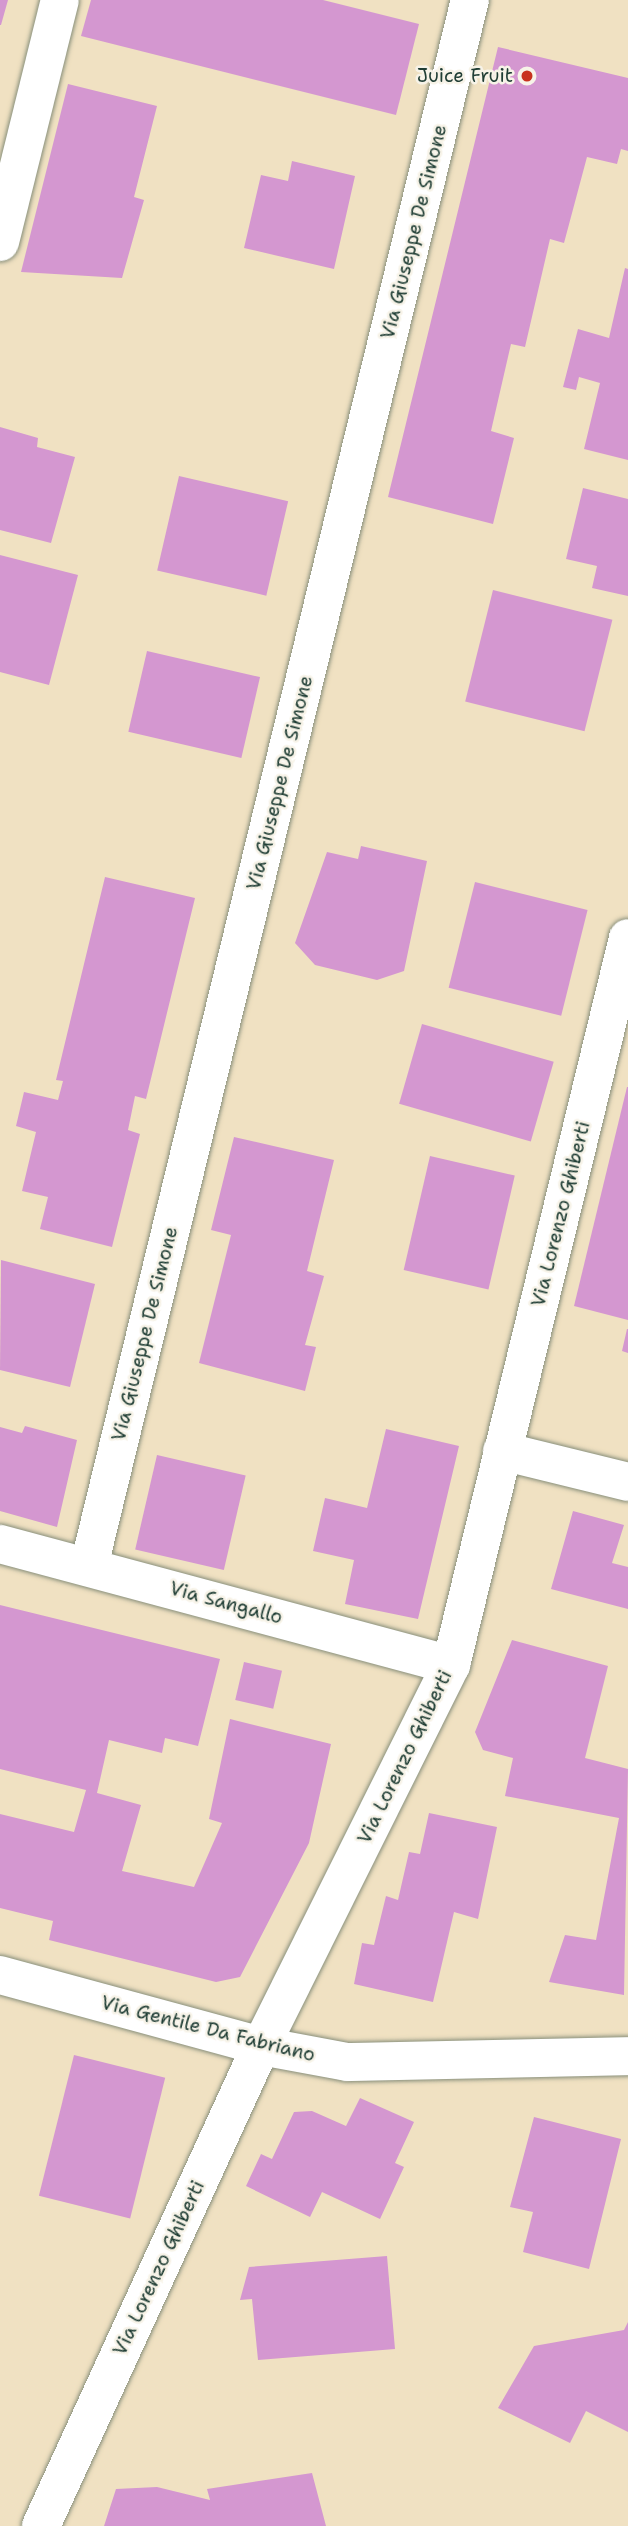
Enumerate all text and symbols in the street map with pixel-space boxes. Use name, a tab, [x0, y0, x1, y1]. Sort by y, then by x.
place label: Juice Fruit	[417, 65, 513, 87]
marker: Juice Fruit	[519, 68, 535, 84]
street label: Via Giuseppe De Simone	[376, 122, 452, 342]
street label: Via Giuseppe De Simone	[242, 673, 318, 893]
street label: Via Lorenzo Ghiberti	[527, 1119, 595, 1309]
street label: Via Giuseppe De Simone	[107, 1224, 183, 1444]
street label: Via Sangallo	[167, 1577, 285, 1629]
street label: Via Lorenzo Ghiberti	[353, 1666, 457, 1848]
street label: Via Gentile Da Fabriano	[99, 1991, 317, 2067]
street label: Via Lorenzo Ghiberti	[108, 2177, 210, 2359]

